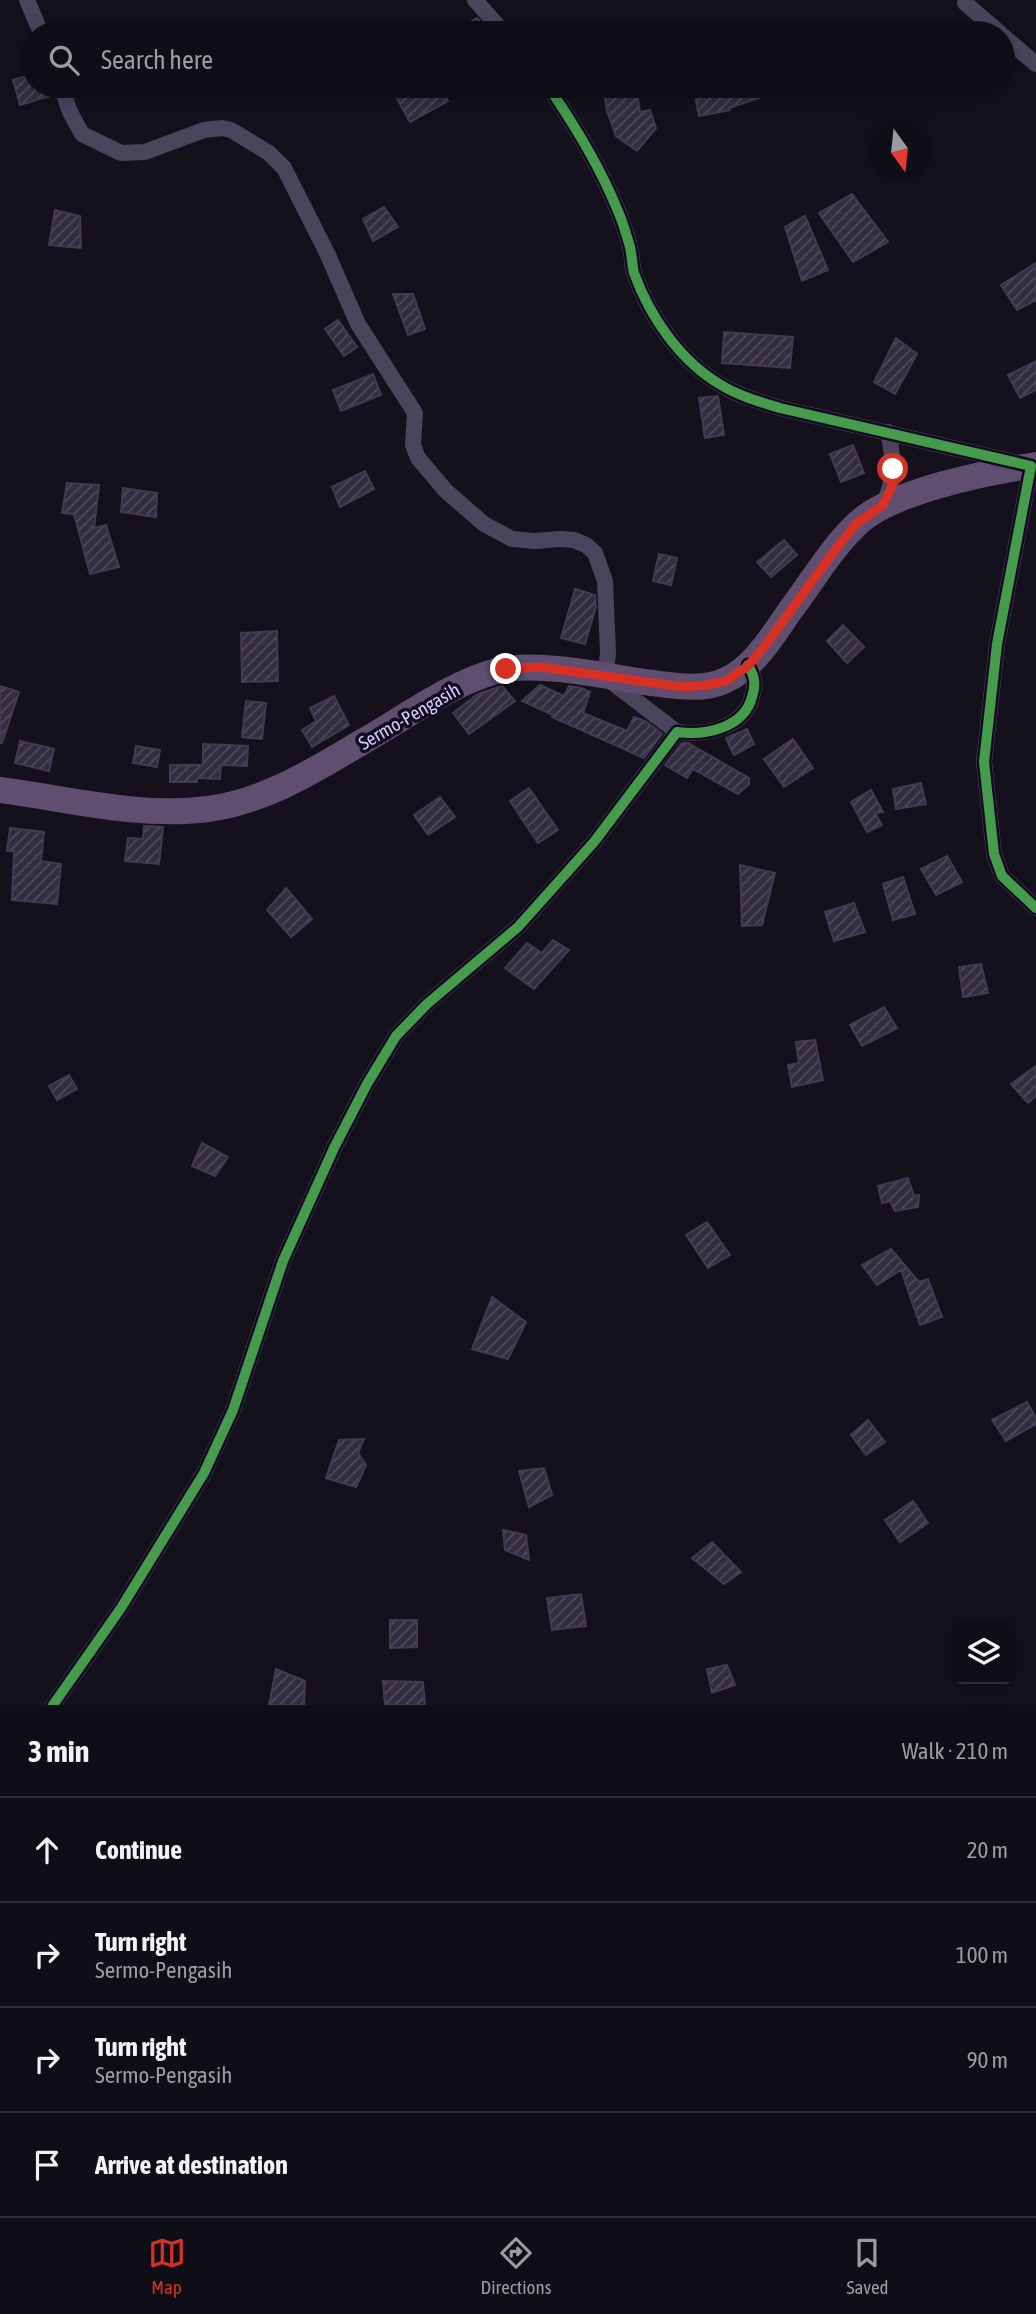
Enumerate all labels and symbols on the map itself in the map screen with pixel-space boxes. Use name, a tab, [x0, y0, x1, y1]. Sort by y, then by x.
north arrow	[868, 119, 931, 182]
route start	[877, 453, 908, 484]
route end	[490, 653, 521, 684]
street label: Sermo-Pengasih	[354, 678, 464, 754]

